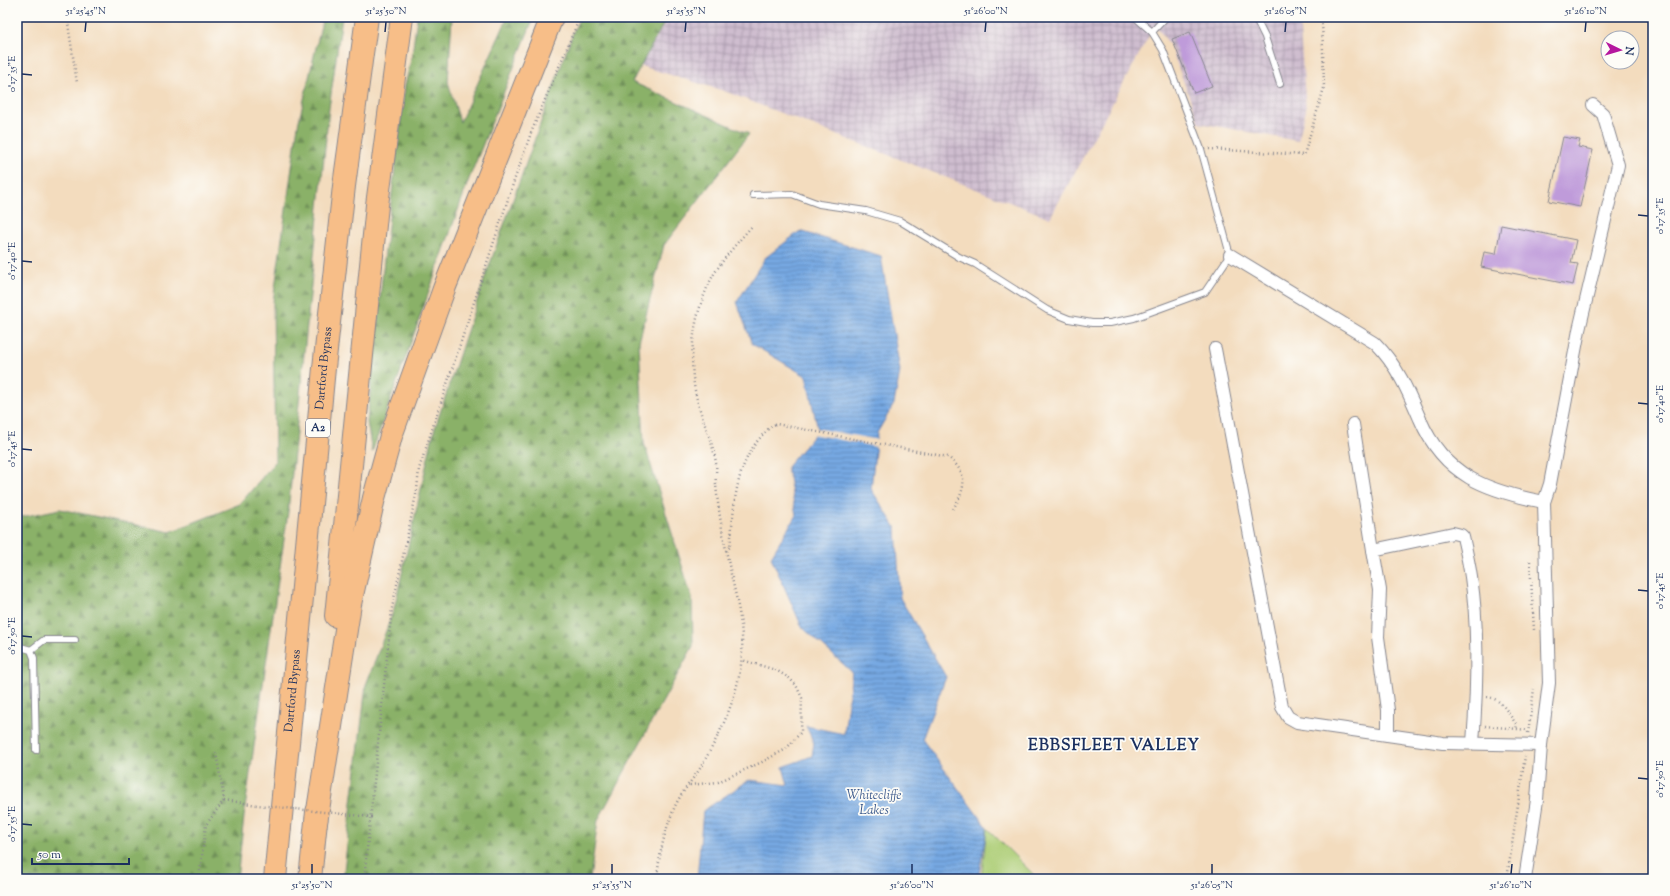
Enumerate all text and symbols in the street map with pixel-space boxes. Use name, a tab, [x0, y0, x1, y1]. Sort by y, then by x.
text: 51°25'45"N	[65, 4, 106, 19]
text: 51°25'50"N	[365, 4, 406, 19]
text: 51°25'55"N	[665, 4, 706, 19]
text: 51°26'00"N	[963, 4, 1008, 19]
text: 51°26'05"N	[1264, 4, 1307, 19]
text: 51°26'10"N	[1564, 4, 1607, 19]
north arrow	[1600, 30, 1640, 70]
text: N	[1621, 45, 1637, 56]
text: 0°17'35"E	[5, 56, 20, 92]
text: 0°17'35"E	[1653, 198, 1668, 234]
text: 0°17'40"E	[5, 242, 20, 280]
street label: Dartford Bypass	[311, 326, 337, 411]
text: 0°17'40"E	[1653, 385, 1668, 423]
road number: A2	[306, 419, 330, 437]
text: 0°17'45"E	[5, 431, 20, 467]
text: 0°17'45"E	[1653, 573, 1668, 609]
text: 0°17'50"E	[5, 617, 20, 655]
street label: Dartford Bypass	[280, 648, 306, 733]
district label: EBBSFLEET VALLEY	[1028, 735, 1200, 758]
text: 0°17'50"E	[1653, 760, 1668, 798]
water label: Whitecliffe Lakes	[846, 787, 902, 820]
text: 0°17'55"E	[5, 806, 20, 842]
scale bar	[32, 840, 129, 866]
text: 50 m	[37, 846, 61, 864]
text: 51°25'50"N	[291, 878, 332, 893]
text: 51°25'55"N	[591, 878, 632, 893]
text: 51°26'00"N	[889, 878, 934, 893]
text: 51°26'05"N	[1190, 878, 1233, 893]
text: 51°26'10"N	[1489, 878, 1532, 893]

